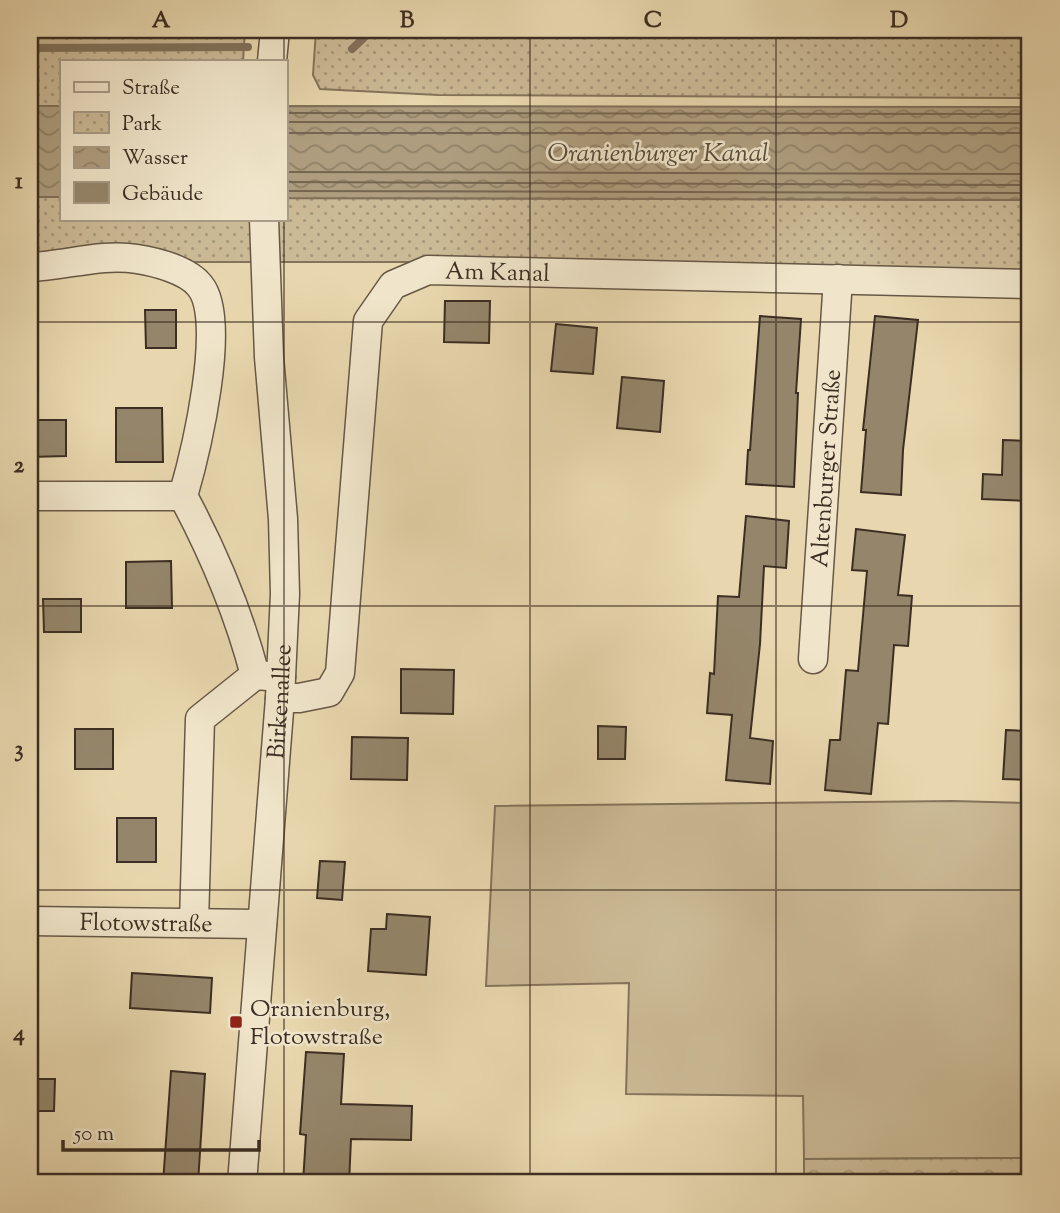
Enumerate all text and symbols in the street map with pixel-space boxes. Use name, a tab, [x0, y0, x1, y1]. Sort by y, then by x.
text: A	[152, 5, 171, 38]
text: B	[400, 5, 415, 38]
text: C	[644, 5, 662, 38]
text: D	[890, 5, 908, 38]
legend	[60, 60, 287, 220]
text: Straße	[122, 74, 180, 104]
text: Park	[122, 110, 163, 140]
water label: Oranienburger Kanal	[547, 136, 769, 173]
text: Wasser	[122, 144, 188, 174]
text: 1	[15, 166, 23, 199]
text: Gebäude	[122, 180, 203, 210]
street label: Am Kanal	[445, 255, 551, 292]
street label: Altenburger Straße	[804, 368, 851, 569]
text: 2	[14, 450, 25, 483]
street label: Birkenallee	[260, 643, 302, 760]
text: 3	[14, 734, 24, 767]
street label: Flotowstraße	[79, 907, 213, 942]
place label: Oranienburg, Flotowstraße	[250, 993, 390, 1055]
marker: Oranienburg, Flotowstraße	[228, 1014, 244, 1030]
text: 4	[12, 1018, 25, 1051]
scale bar	[63, 1108, 259, 1152]
text: 50 m	[73, 1120, 114, 1150]

